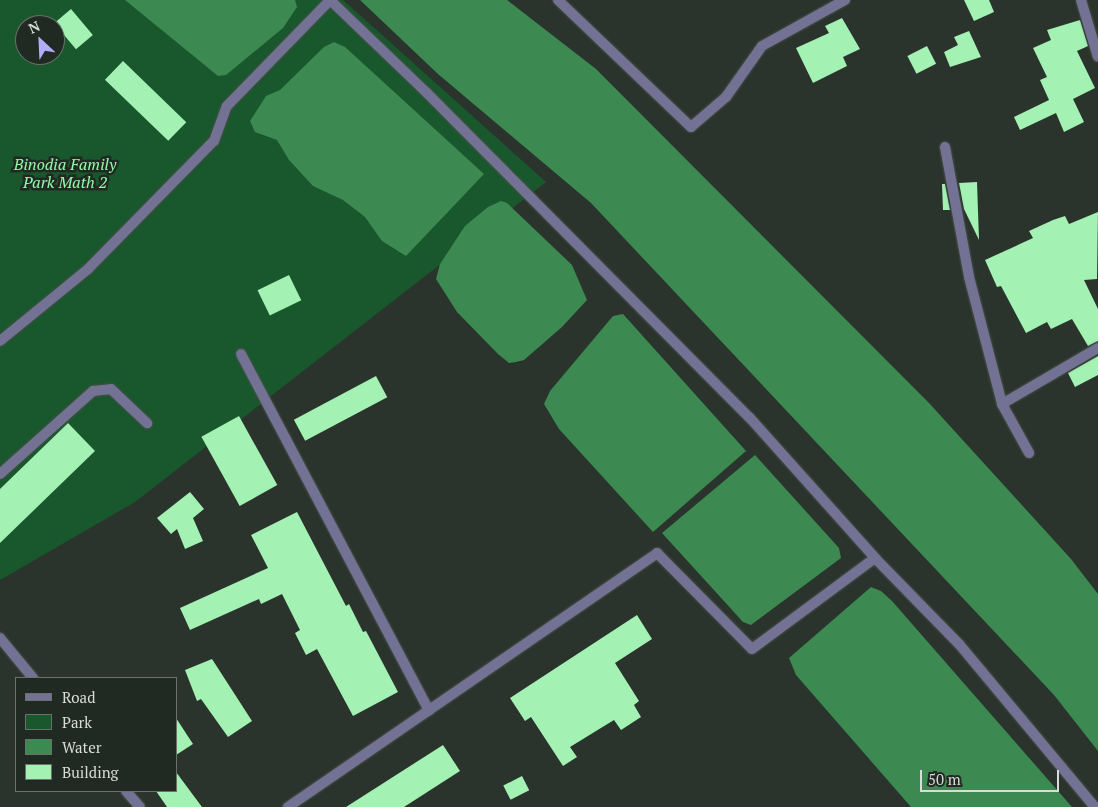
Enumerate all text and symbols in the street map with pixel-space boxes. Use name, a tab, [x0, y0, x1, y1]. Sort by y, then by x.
north arrow	[15, 15, 65, 65]
text: N	[25, 16, 43, 38]
park label: Binodia Family Park Math 2	[14, 154, 116, 192]
legend	[15, 677, 178, 792]
text: Road	[62, 687, 95, 707]
text: Park	[62, 712, 92, 732]
text: Water	[62, 737, 101, 757]
scale bar	[923, 760, 1062, 792]
text: Building	[62, 762, 119, 782]
text: 50 m	[928, 769, 961, 789]

